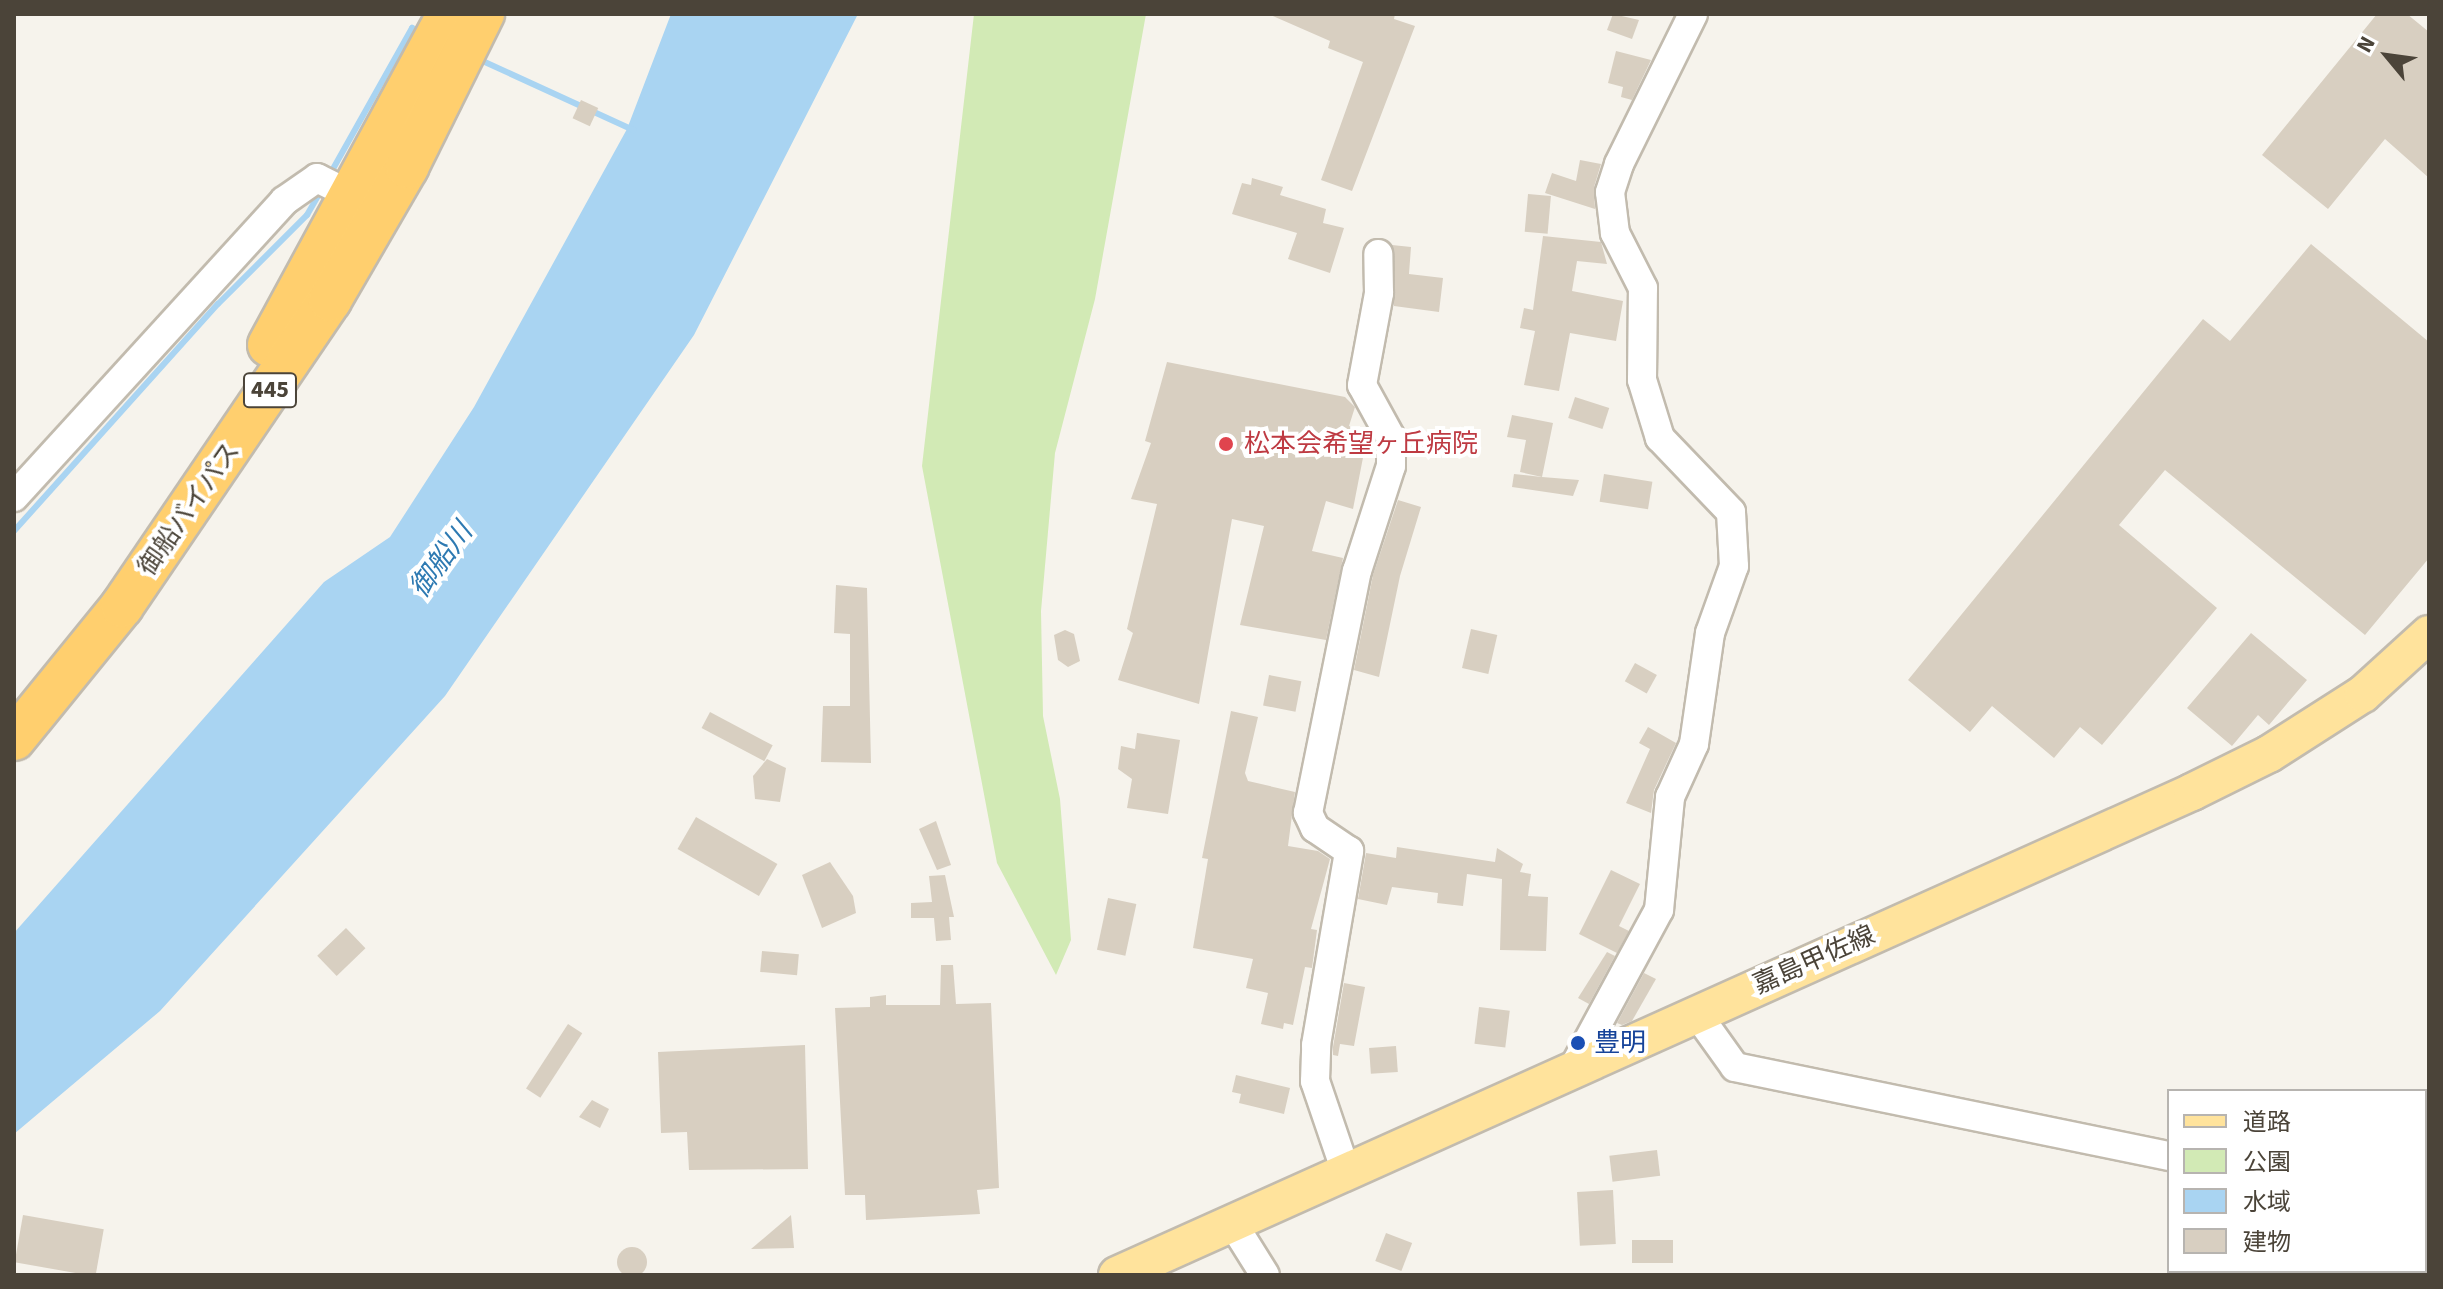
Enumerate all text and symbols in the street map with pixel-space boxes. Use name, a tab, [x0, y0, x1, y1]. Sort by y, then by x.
north arrow	[2347, 16, 2427, 96]
text: N	[2348, 30, 2384, 59]
road number: 445	[242, 370, 298, 410]
place label: 松本会希望ヶ丘病院	[1244, 428, 1478, 460]
marker: 松本会希望ヶ丘病院	[1215, 433, 1237, 455]
street label: 御船バイパス	[131, 436, 247, 582]
water label: 御船川	[403, 516, 479, 604]
street label: 嘉島甲佐線	[1748, 919, 1880, 1001]
place label: 豊明	[1594, 1027, 1646, 1059]
marker: 豊明	[1569, 1034, 1587, 1052]
legend	[2167, 1089, 2427, 1273]
text: 道路	[2243, 1105, 2291, 1140]
text: 公園	[2243, 1145, 2291, 1180]
text: 水域	[2243, 1185, 2291, 1220]
text: 建物	[2243, 1225, 2291, 1260]

